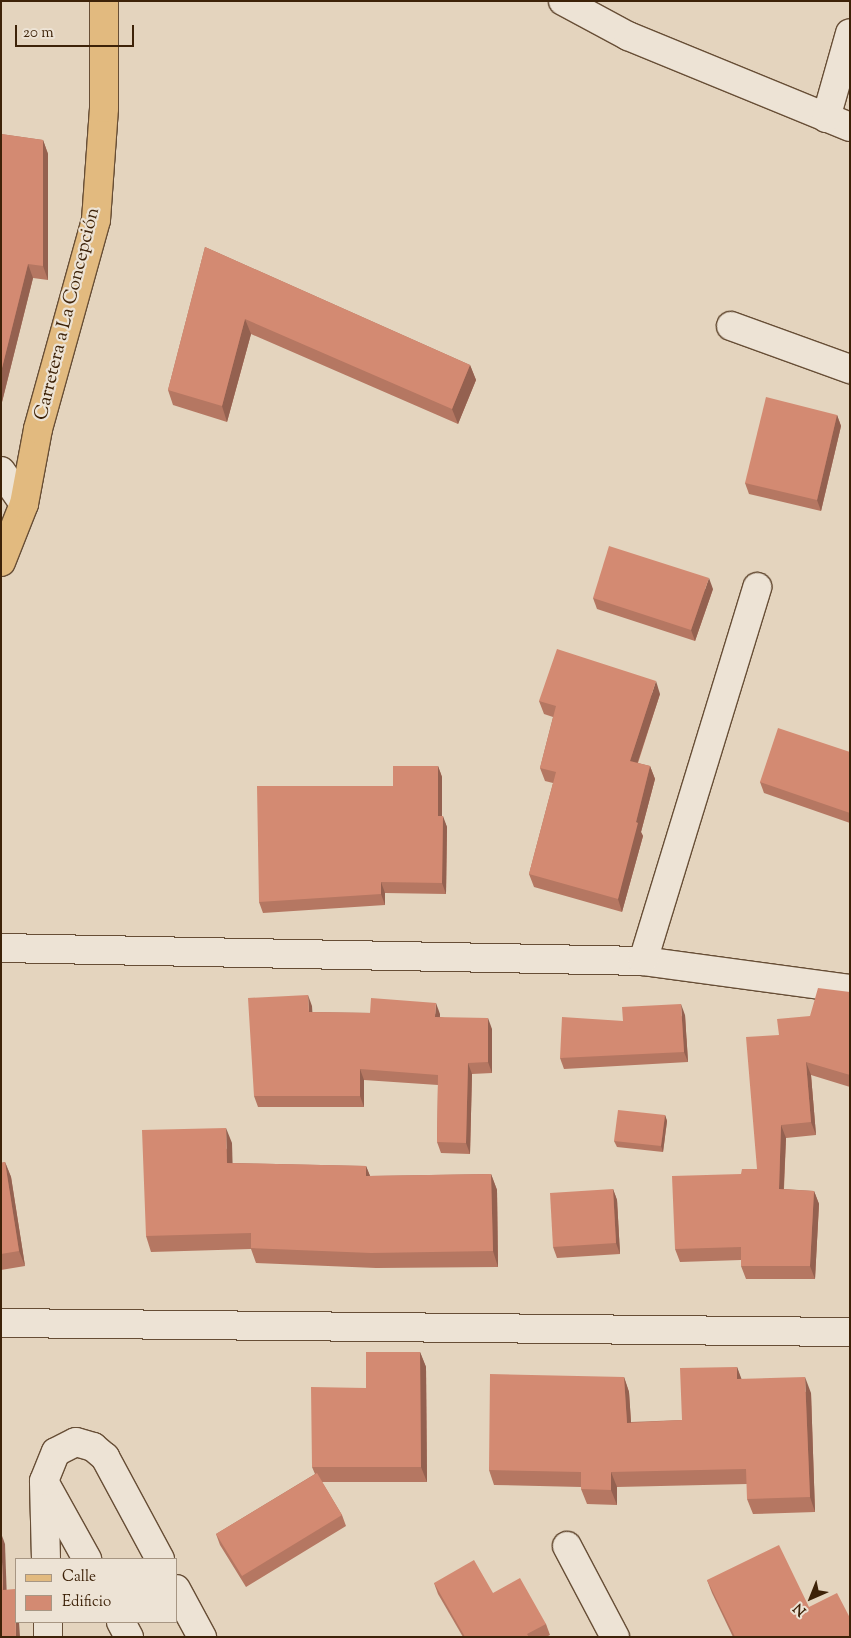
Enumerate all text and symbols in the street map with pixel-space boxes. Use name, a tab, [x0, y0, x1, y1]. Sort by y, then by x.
scale bar	[18, 15, 136, 47]
text: 20 m	[23, 23, 54, 44]
street label: Carretera a La Concepción	[31, 205, 105, 423]
legend	[15, 1558, 178, 1623]
text: Calle	[62, 1567, 96, 1588]
north arrow	[786, 1573, 836, 1623]
text: Edificio	[62, 1592, 111, 1613]
text: N	[790, 1598, 812, 1620]

